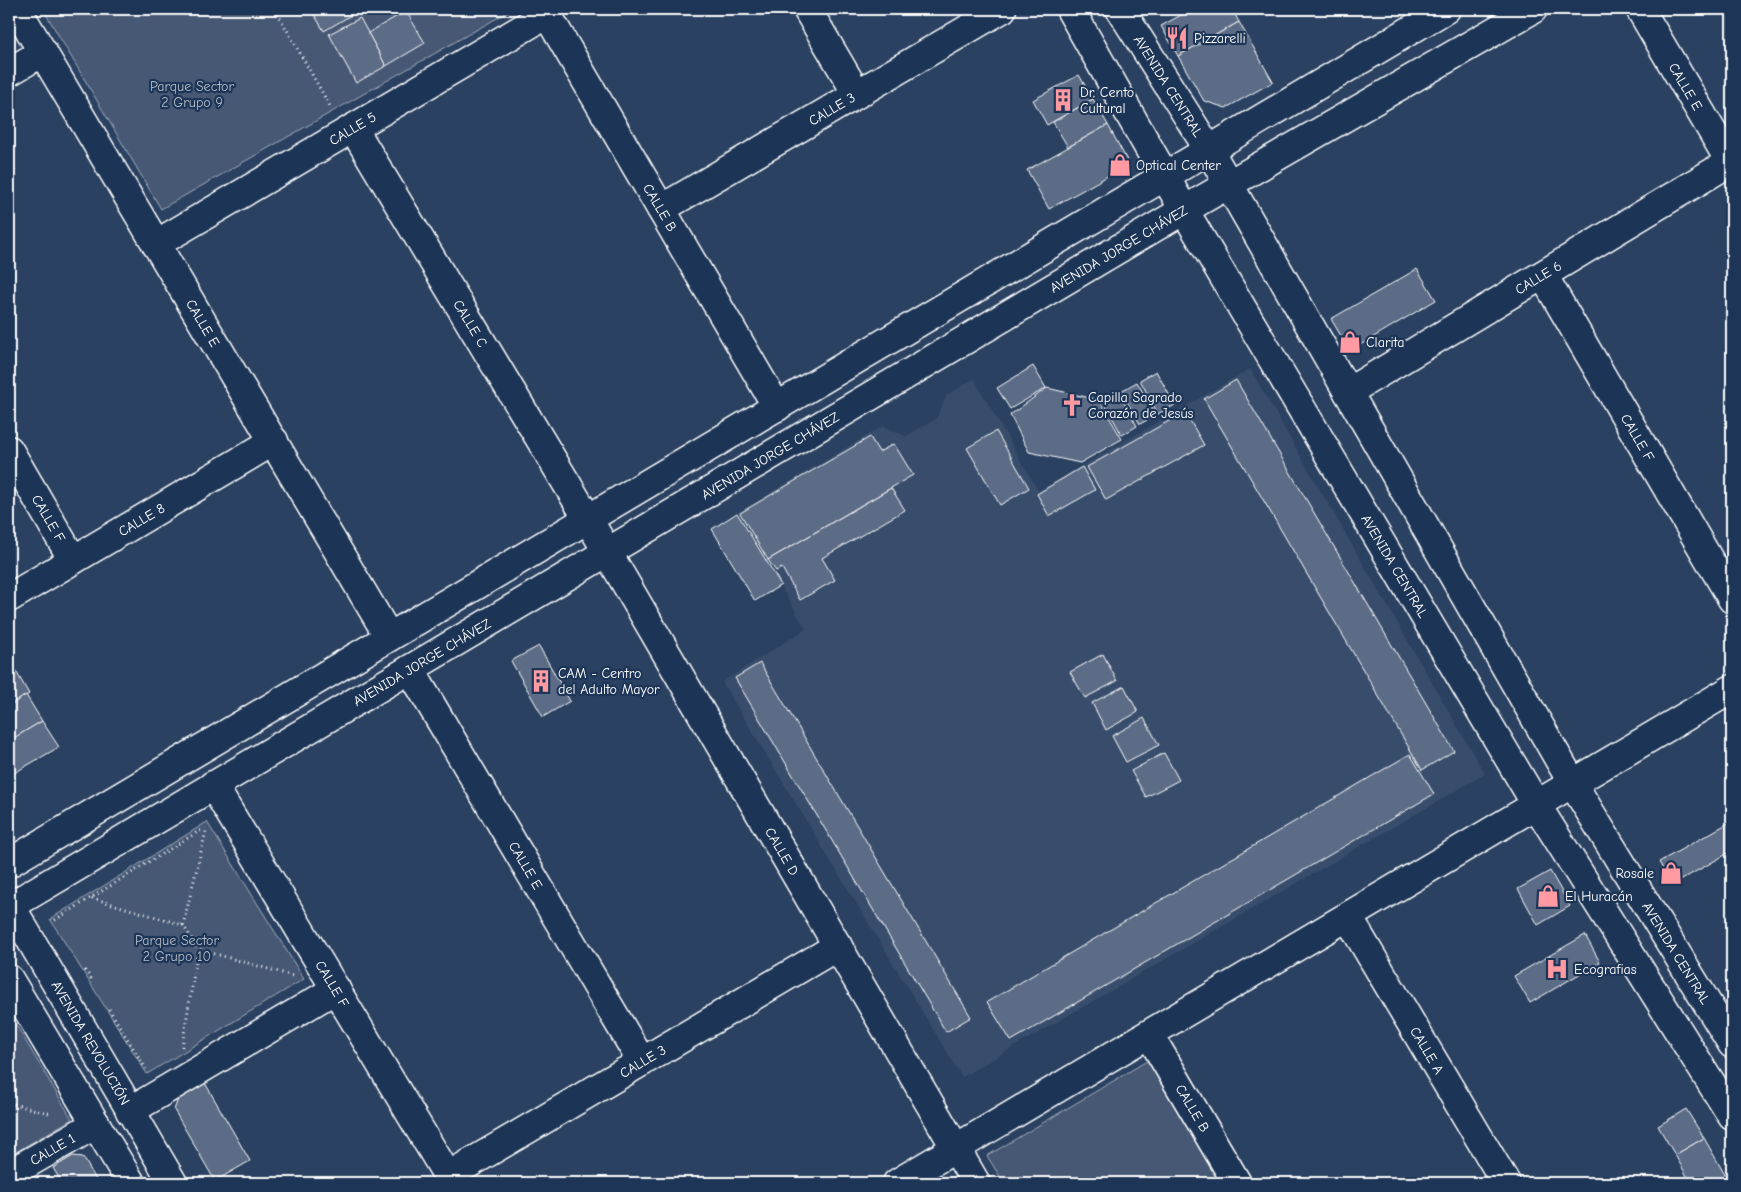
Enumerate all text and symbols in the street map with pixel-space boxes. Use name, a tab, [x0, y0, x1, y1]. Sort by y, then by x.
restaurant icon: Pizzarelli	[1164, 25, 1190, 51]
place label: Pizzarelli	[1194, 30, 1246, 47]
street label: AVENIDA CENTRAL	[1130, 32, 1207, 140]
street label: CALLE E	[1665, 60, 1706, 113]
park label: Parque Sector 2 Grupo 9	[150, 78, 234, 111]
place label: Dr. Cento Cultural	[1080, 84, 1134, 117]
building icon: Dr. Cento Cultural	[1050, 87, 1076, 113]
street label: CALLE 3	[806, 89, 858, 129]
street label: CALLE 5	[326, 108, 379, 149]
shop icon: Optical Center	[1107, 152, 1133, 178]
place label: Optical Center	[1136, 157, 1221, 174]
street label: CALLE B	[640, 181, 681, 235]
street label: AVENIDA JORGE CHÁVEZ	[1047, 201, 1190, 296]
street label: CALLE 6	[1512, 257, 1565, 298]
street label: CALLE E	[182, 296, 224, 350]
street label: CALLE C	[450, 297, 491, 351]
shop icon: Clarita	[1337, 329, 1363, 355]
place label: Clarita	[1366, 334, 1404, 351]
place label: Capilla Sagrado Corazón de Jesús	[1088, 389, 1194, 422]
church icon: Capilla Sagrado Corazón de Jesús	[1059, 392, 1085, 418]
street label: AVENIDA JORGE CHÁVEZ	[698, 408, 842, 503]
street label: CALLE F	[1617, 411, 1658, 464]
street label: CALLE F	[28, 492, 69, 545]
street label: CALLE 8	[115, 499, 168, 540]
street label: AVENIDA CENTRAL	[1358, 511, 1432, 621]
street label: AVENIDA JORGE CHÁVEZ	[350, 615, 494, 710]
place label: CAM - Centro del Adulto Mayor	[558, 665, 660, 698]
building icon: CAM - Centro del Adulto Mayor	[528, 668, 554, 694]
street label: CALLE D	[762, 824, 803, 878]
street label: CALLE E	[505, 838, 547, 892]
shop icon: Rosale	[1658, 860, 1684, 886]
place label: Rosale	[1615, 865, 1654, 882]
shop icon: El Huracán	[1535, 883, 1561, 909]
place label: El Huracán	[1565, 888, 1633, 905]
street label: AVENIDA CENTRAL	[1639, 899, 1714, 1007]
park label: Parque Sector 2 Grupo 10	[135, 932, 219, 965]
hospital icon: Ecografias	[1544, 956, 1570, 982]
street label: CALLE F	[312, 957, 353, 1011]
place label: Ecografias	[1574, 961, 1637, 978]
street label: AVENIDA REVOLUCIÓN	[48, 978, 134, 1108]
street label: CALLE A	[1407, 1024, 1448, 1077]
street label: CALLE 3	[616, 1041, 669, 1081]
street label: CALLE B	[1172, 1081, 1214, 1135]
street label: CALLE 1	[27, 1129, 78, 1169]

